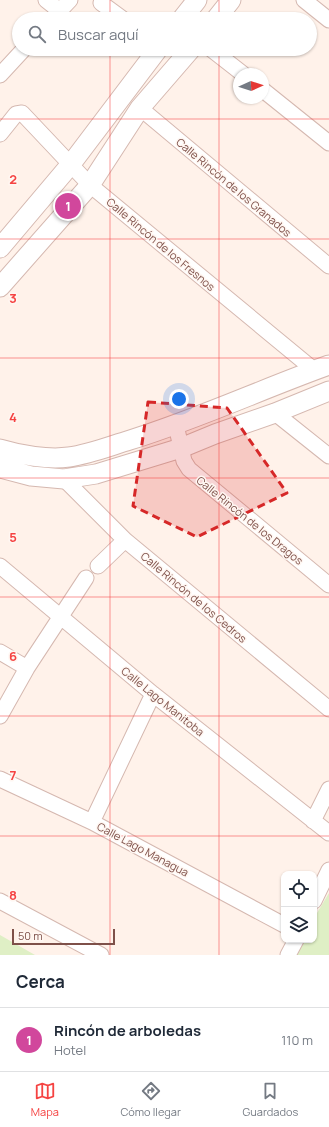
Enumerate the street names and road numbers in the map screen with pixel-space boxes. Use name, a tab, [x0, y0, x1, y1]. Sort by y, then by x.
street label: Calle Rincón de los Granados	[173, 134, 295, 240]
street label: Calle Rincón de los Fresnos	[104, 194, 219, 294]
street label: Calle Rincón de los Dragos	[194, 472, 307, 568]
street label: Calle Rincón de los Cedros	[138, 548, 250, 646]
street label: Calle Lago Manitoba	[118, 663, 208, 739]
street label: Calle Lago Managua	[95, 818, 191, 880]

